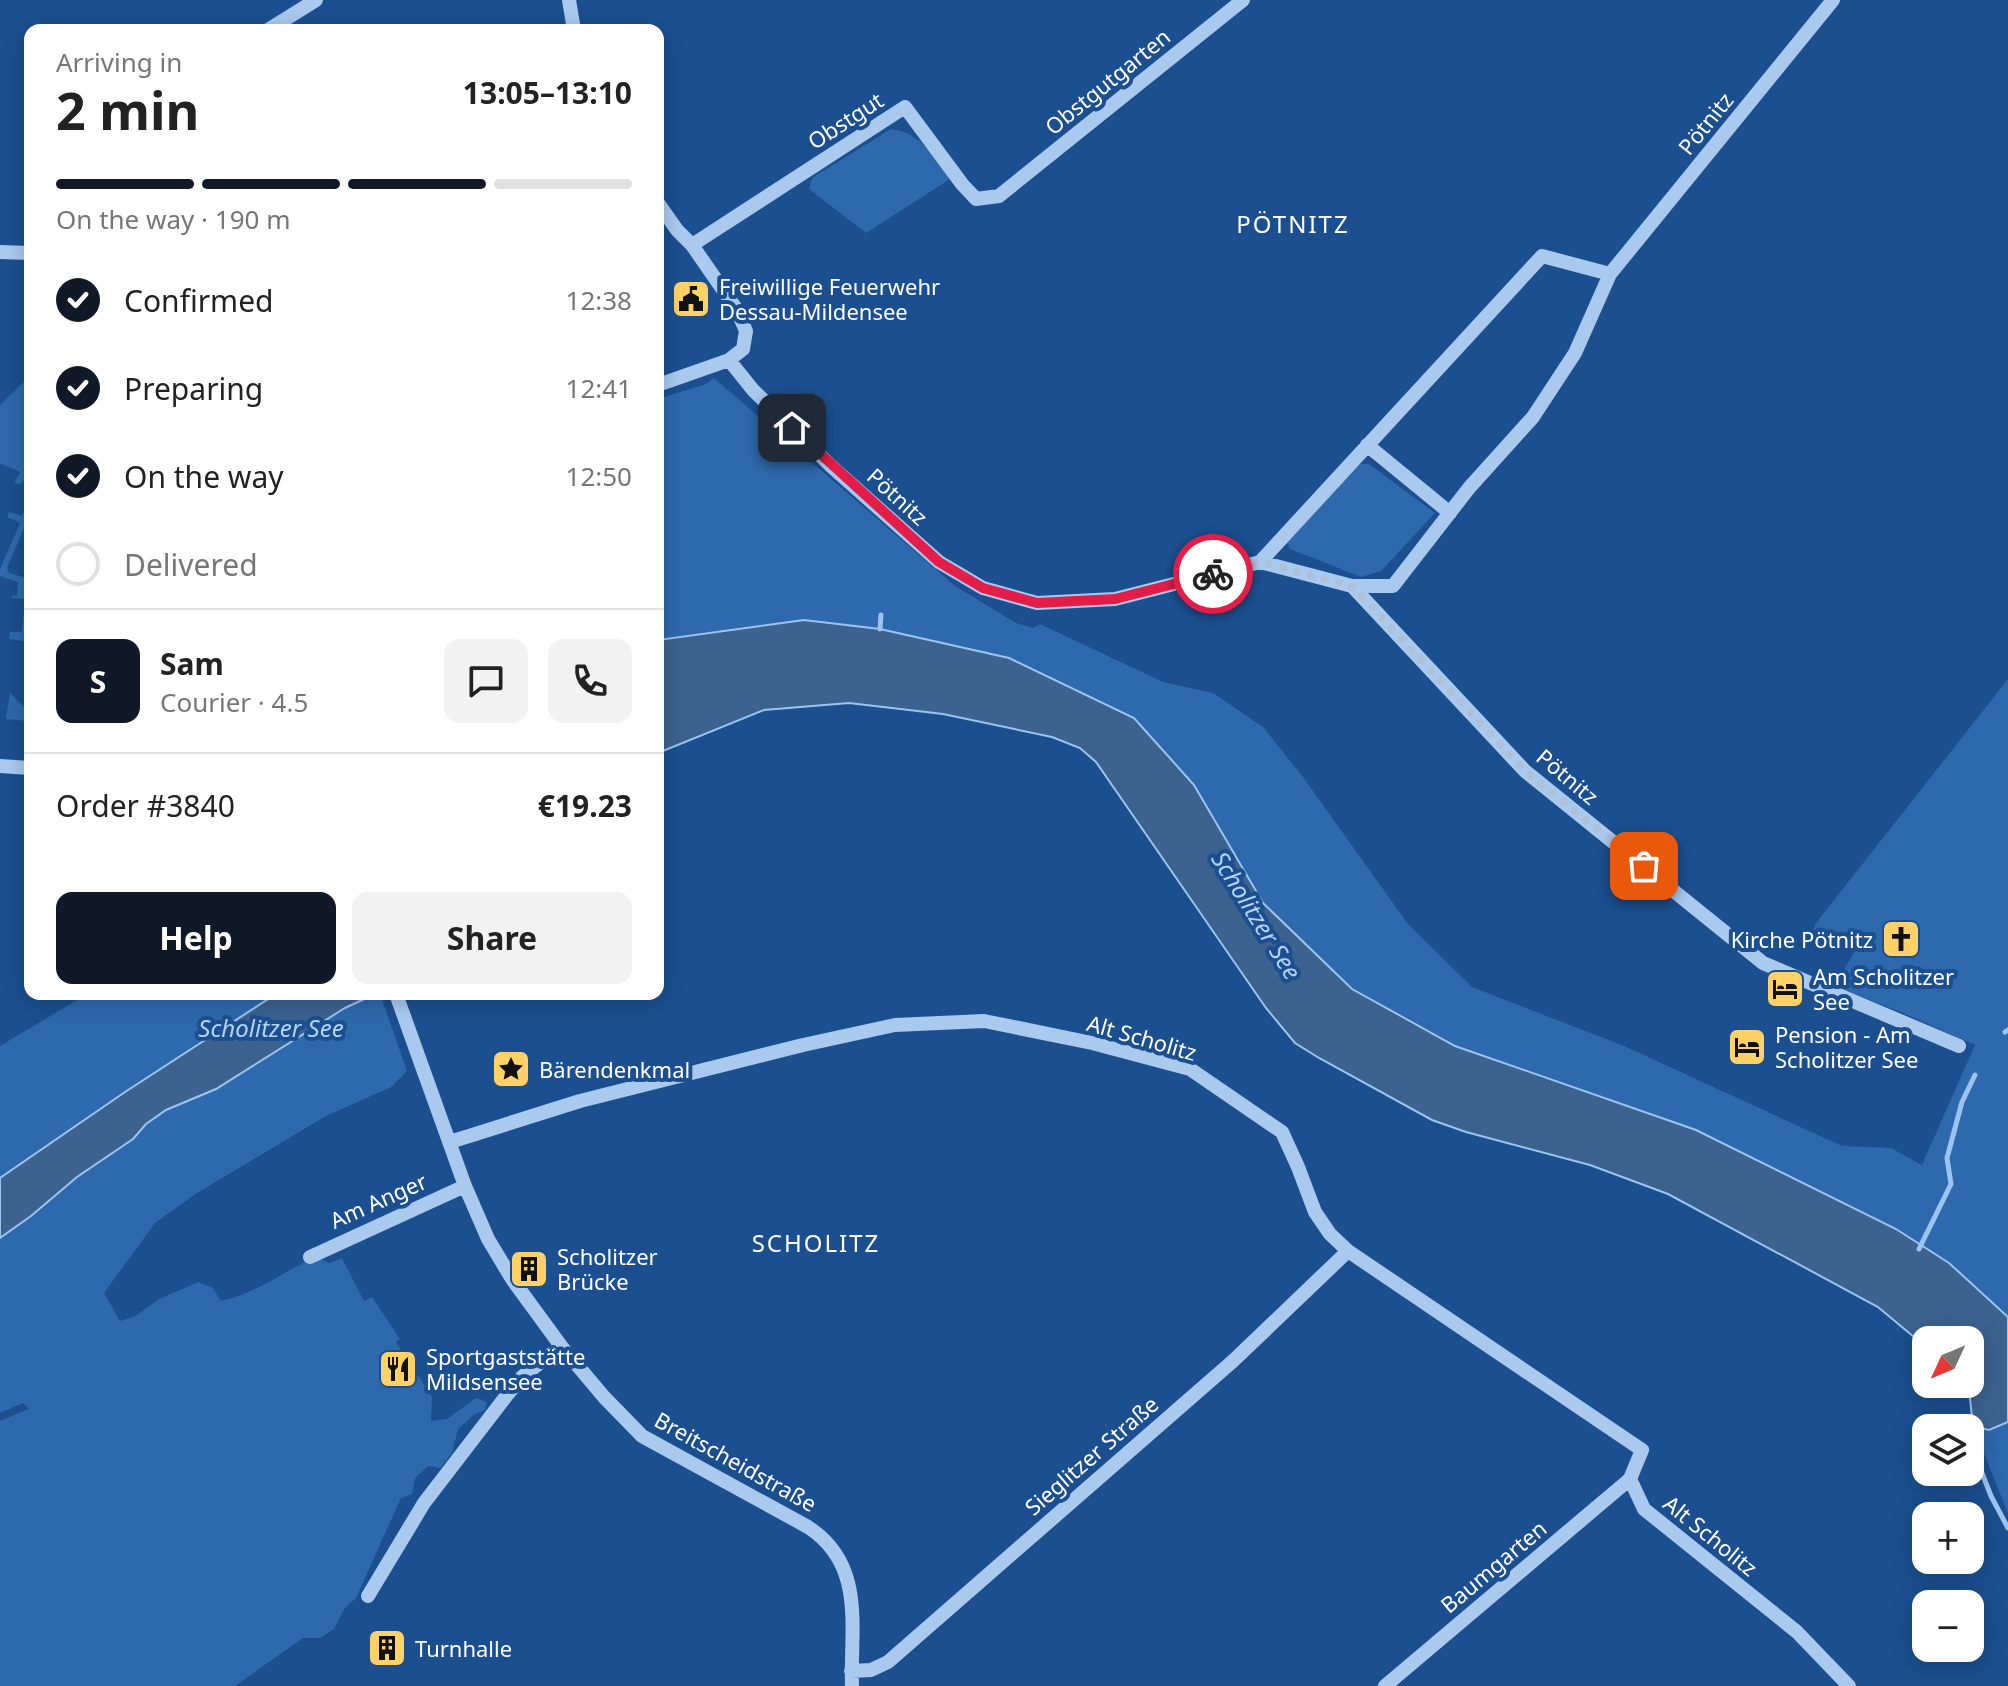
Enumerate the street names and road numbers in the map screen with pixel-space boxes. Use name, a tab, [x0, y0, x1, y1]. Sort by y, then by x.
street label: Obstgutgarten	[1038, 21, 1176, 141]
street label: Obstgut	[801, 84, 889, 156]
street label: Pötnitz	[1671, 86, 1739, 160]
street label: Pötnitz	[861, 461, 935, 531]
street label: Pötnitz	[1531, 741, 1605, 811]
street label: Alt Scholitz	[1084, 1007, 1200, 1067]
street label: Am Anger	[325, 1165, 431, 1235]
street label: Sieglitzer Straße	[1018, 1389, 1164, 1521]
street label: Breitscheidstraße	[650, 1404, 822, 1518]
street label: Alt Scholitz	[1658, 1488, 1764, 1582]
street label: Baumgarten	[1434, 1513, 1552, 1619]

